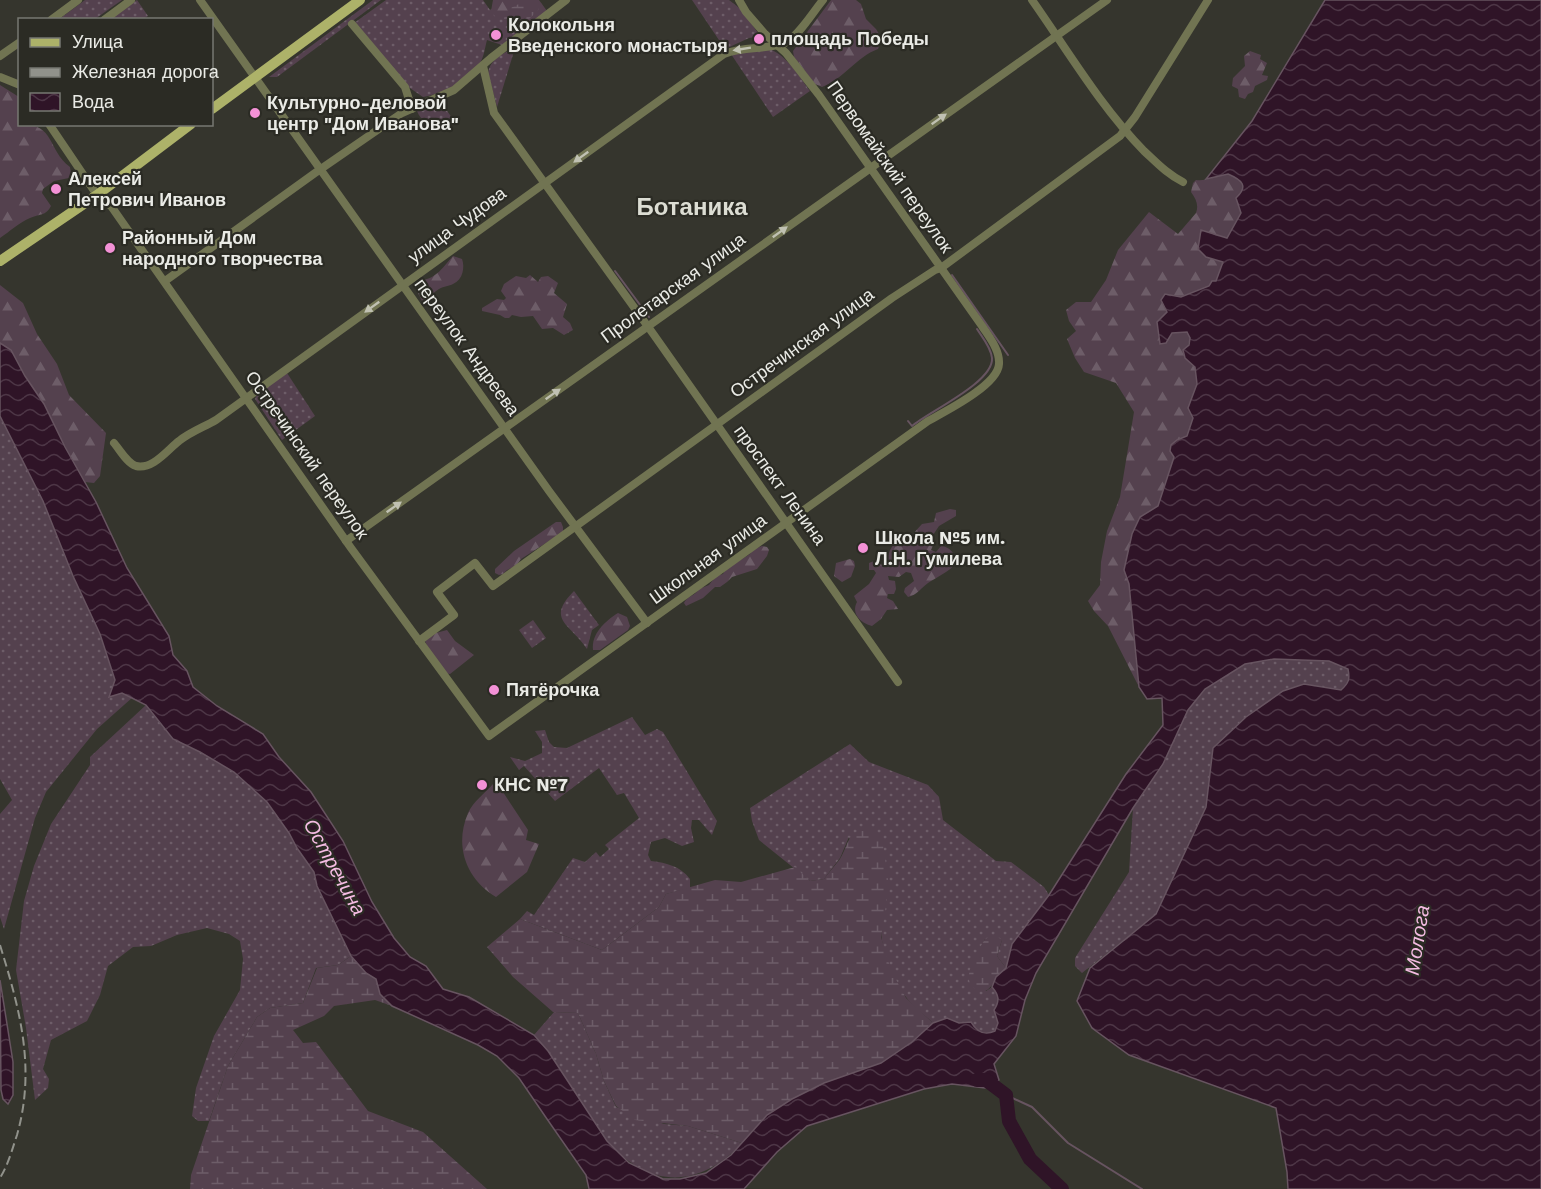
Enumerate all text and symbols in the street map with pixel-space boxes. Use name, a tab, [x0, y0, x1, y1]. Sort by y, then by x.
place label: Колокольня Введенского монастыря	[508, 14, 728, 56]
legend	[18, 18, 213, 126]
marker: Колокольня Введенского монастыря	[489, 28, 503, 42]
place label: площадь Победы	[771, 28, 929, 49]
text: Улица	[72, 31, 124, 52]
marker: площадь Победы	[752, 32, 766, 46]
one-way arrow	[733, 45, 752, 54]
text: Железная дорога	[72, 61, 220, 82]
street label: Первомайский переулок	[823, 77, 958, 257]
text: Вода	[72, 91, 115, 112]
place label: Культурно-деловой центр "Дом Иванова"	[267, 92, 459, 134]
marker: Культурно-деловой центр "Дом Иванова"	[248, 106, 262, 120]
one-way arrow	[931, 113, 947, 125]
one-way arrow	[574, 151, 590, 163]
place label: Алексей Петрович Иванов	[68, 168, 226, 210]
street label: улица Чудова	[404, 181, 511, 267]
marker: Алексей Петрович Иванов	[49, 182, 63, 196]
district label: Ботаника	[636, 193, 748, 221]
one-way arrow	[772, 226, 788, 238]
place label: Районный Дом народного творчества	[122, 227, 323, 269]
street label: Пролетарская улица	[596, 228, 750, 347]
marker: Районный Дом народного творчества	[103, 241, 117, 255]
street label: переулок Андреева	[410, 274, 525, 420]
street label: Остречинская улица	[726, 283, 879, 402]
one-way arrow	[364, 301, 380, 313]
street label: Остречинский переулок	[241, 367, 373, 543]
one-way arrow	[545, 389, 561, 400]
street label: проспект Ленина	[730, 421, 831, 549]
one-way arrow	[385, 501, 401, 513]
street label: Школьная улица	[645, 509, 771, 608]
place label: Школа №5 им. Л.Н. Гумилева	[875, 527, 1005, 569]
marker: Школа №5 им. Л.Н. Гумилева	[856, 541, 870, 555]
place label: Пятёрочка	[506, 679, 600, 700]
marker: Пятёрочка	[487, 683, 501, 697]
place label: КНС №7	[494, 774, 568, 795]
marker: КНС №7	[475, 778, 489, 792]
water label: Остречина	[299, 815, 371, 919]
water label: Молога	[1400, 903, 1434, 977]

